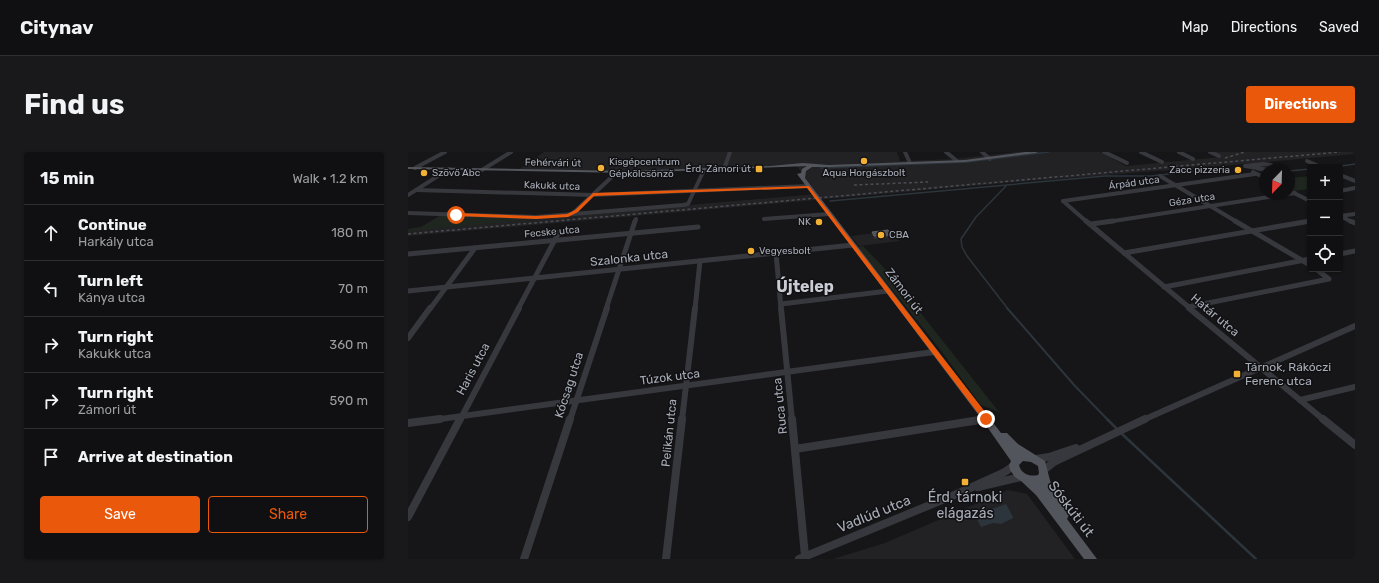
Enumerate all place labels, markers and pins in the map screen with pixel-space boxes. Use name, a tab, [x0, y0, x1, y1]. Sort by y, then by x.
place label: Kisgépcentrum Gépkölcsönző	[609, 156, 680, 180]
marker: Aqua Horgászbolt	[859, 156, 869, 166]
marker: Kisgépcentrum Gépkölcsönző	[596, 163, 606, 173]
place label: Érd, Zámori út	[686, 163, 751, 175]
marker: Érd, Zámori út	[754, 164, 764, 174]
place label: Zacc pizzeria	[1169, 164, 1230, 176]
marker: Zacc pizzeria	[1233, 165, 1243, 175]
place label: Szövő Abc	[432, 167, 481, 179]
place label: Aqua Horgászbolt	[823, 167, 906, 179]
marker: Szövő Abc	[419, 168, 429, 178]
place label: NK	[798, 216, 811, 228]
marker: NK	[814, 217, 824, 227]
place label: CBA	[889, 229, 909, 241]
marker: CBA	[876, 230, 886, 240]
place label: Vegyesbolt	[759, 245, 811, 257]
marker: Vegyesbolt	[746, 246, 756, 256]
place label: Tárnok, Rákóczi Ferenc utca	[1245, 360, 1331, 388]
marker: Tárnok, Rákóczi Ferenc utca	[1232, 369, 1242, 379]
marker: Érd, tárnoki elágazás	[960, 477, 970, 487]
place label: Érd, tárnoki elágazás	[928, 488, 1002, 522]

